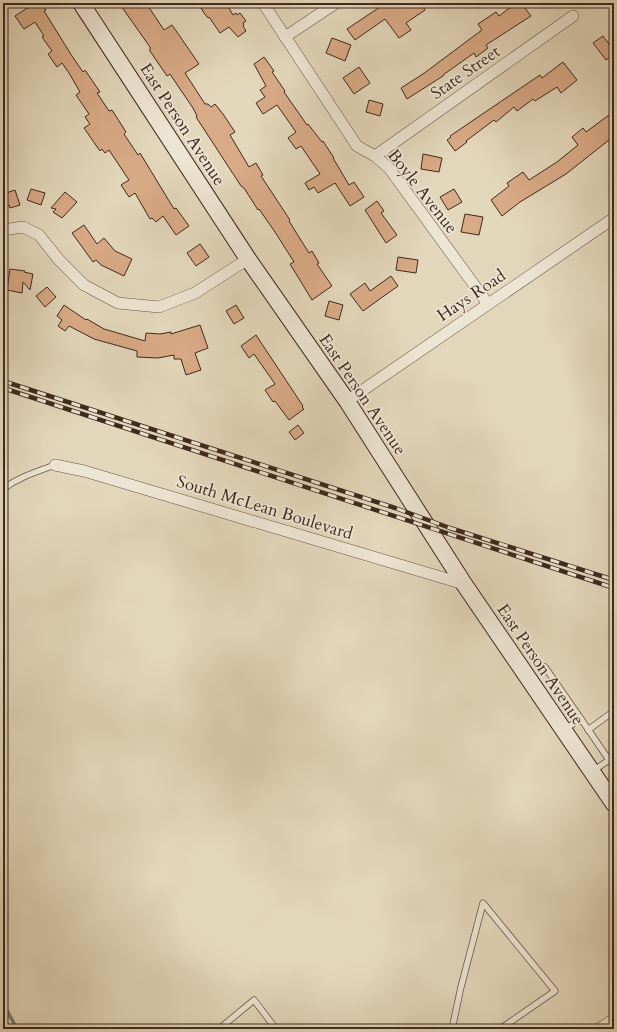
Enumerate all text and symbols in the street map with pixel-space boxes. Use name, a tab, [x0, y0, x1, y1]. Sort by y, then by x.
street label: State Street	[426, 40, 505, 105]
street label: East Person Avenue	[134, 59, 231, 190]
street label: Boyle Avenue	[382, 144, 463, 238]
street label: Hays Road	[432, 264, 510, 327]
street label: East Person Avenue	[313, 329, 412, 459]
street label: South McLean Boulevard	[174, 470, 356, 545]
street label: East Person Avenue	[491, 599, 590, 729]

